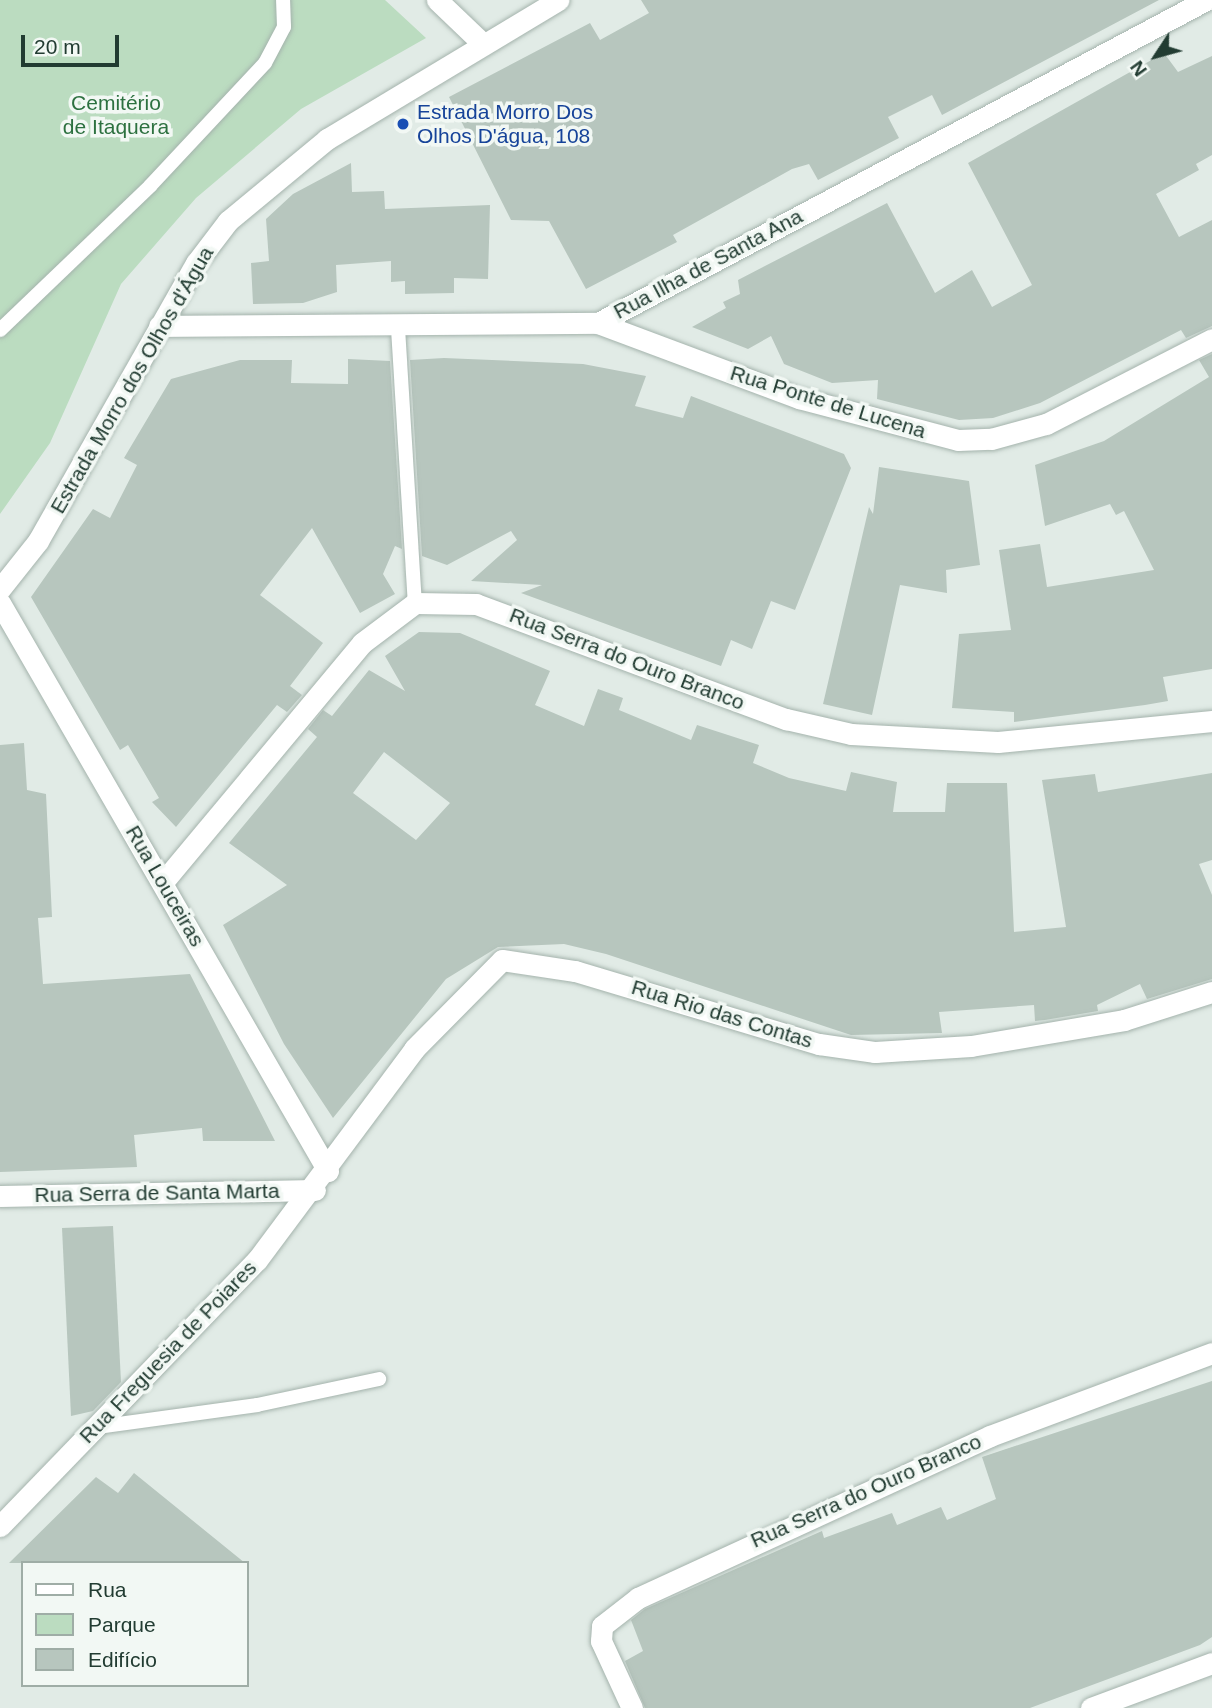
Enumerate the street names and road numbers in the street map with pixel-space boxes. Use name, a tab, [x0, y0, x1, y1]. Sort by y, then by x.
street label: Rua Ilha de Santa Ana	[609, 203, 807, 325]
street label: Estrada Morro dos Olhos d'Água	[45, 242, 219, 518]
street label: Rua Ponte de Lucena	[727, 360, 929, 444]
street label: Rua Serra do Ouro Branco	[506, 602, 748, 716]
street label: Rua Louceiras	[120, 821, 210, 951]
street label: Rua Rio das Contas	[628, 974, 816, 1054]
street label: Rua Serra de Santa Marta	[34, 1178, 280, 1208]
street label: Rua Freguesia de Poiares	[74, 1255, 262, 1449]
street label: Rua Serra do Ouro Branco	[747, 1429, 985, 1553]

